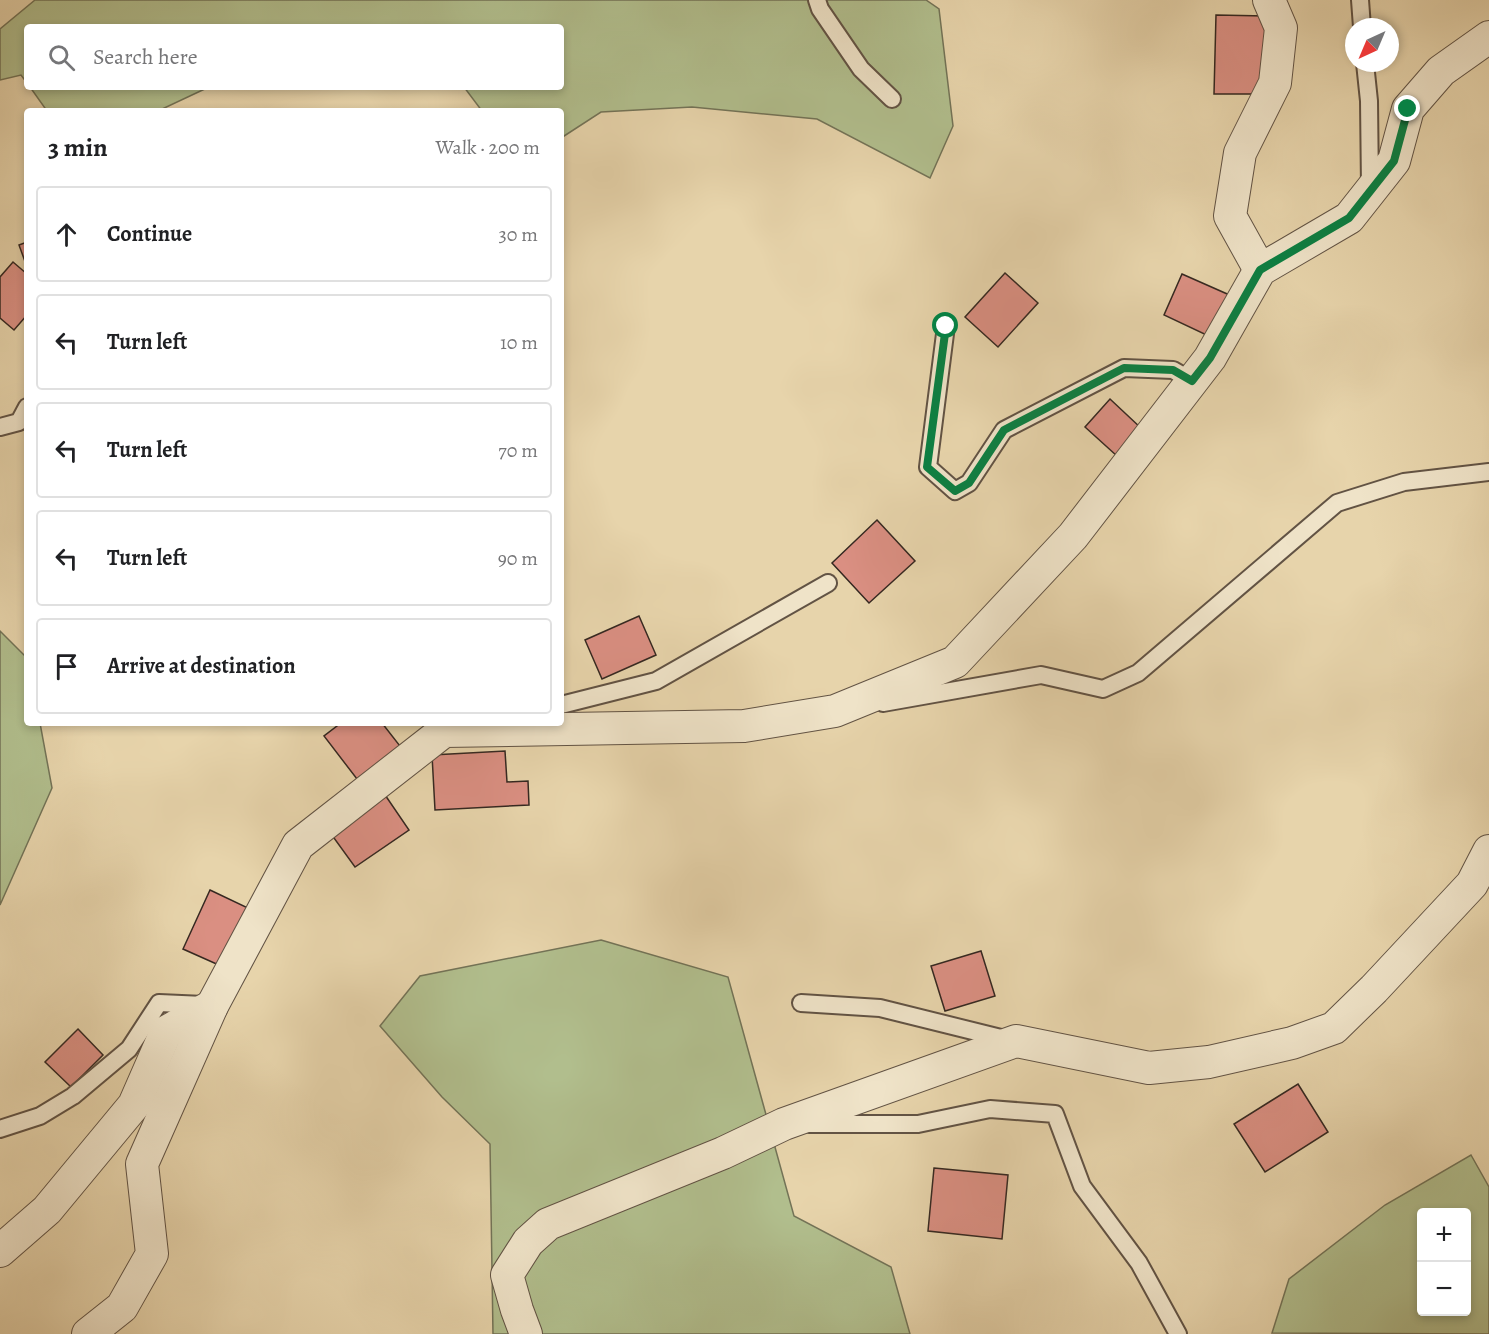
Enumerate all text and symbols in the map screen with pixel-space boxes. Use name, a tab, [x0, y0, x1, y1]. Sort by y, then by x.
north arrow	[1345, 18, 1399, 72]
search box	[24, 24, 564, 90]
icon: search	[45, 41, 78, 74]
text: Search here	[93, 42, 198, 72]
route end	[1394, 95, 1420, 121]
text: 3 min	[48, 130, 108, 165]
text: Walk · 200 m	[436, 134, 540, 161]
icon: ahead	[50, 218, 83, 251]
text: Continue	[107, 219, 192, 249]
text: 30 m	[498, 221, 538, 248]
route start	[932, 312, 958, 338]
icon: left	[50, 326, 83, 359]
text: Turn left	[107, 327, 187, 357]
text: 10 m	[500, 329, 538, 356]
icon: left	[50, 434, 83, 467]
text: Turn left	[107, 435, 187, 465]
text: 70 m	[498, 437, 538, 464]
icon: left	[50, 542, 83, 575]
text: Turn left	[107, 543, 187, 573]
text: 90 m	[498, 545, 538, 572]
icon: arrive	[50, 650, 83, 683]
text: Arrive at destination	[107, 651, 296, 681]
map controls	[1417, 1208, 1471, 1316]
button: +	[1417, 1208, 1471, 1262]
button: −	[1417, 1262, 1471, 1316]

